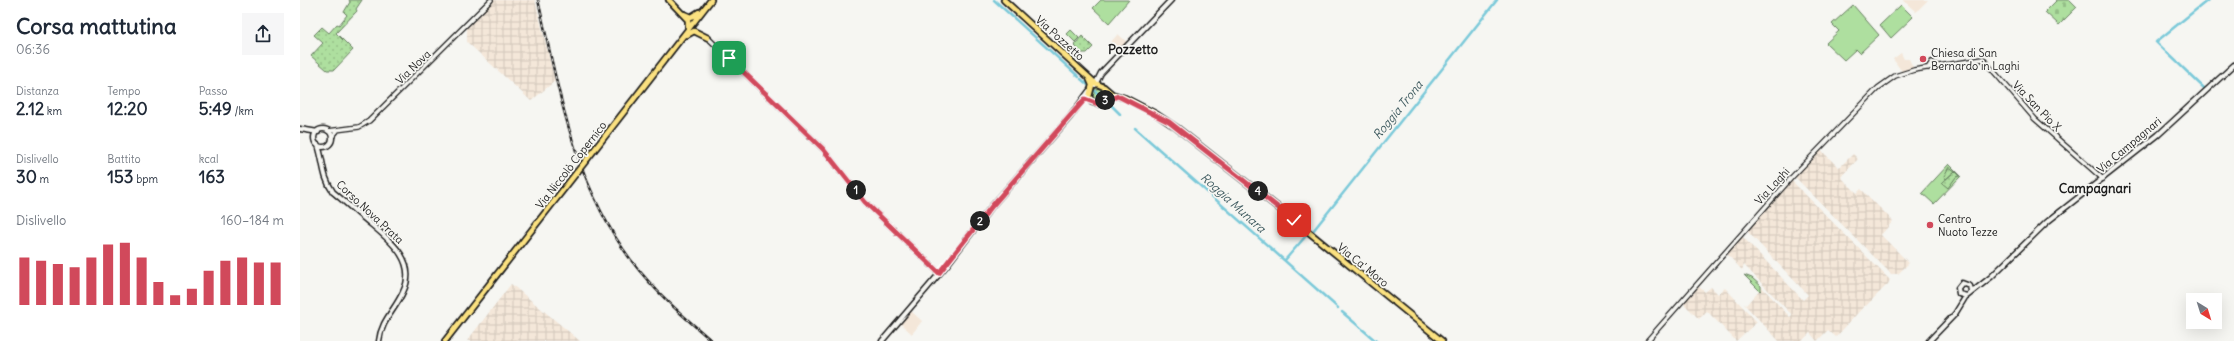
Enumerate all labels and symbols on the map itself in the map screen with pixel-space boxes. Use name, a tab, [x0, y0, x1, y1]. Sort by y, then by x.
street label: Via Pozzetto	[1033, 13, 1087, 63]
pin	[712, 41, 746, 75]
district label: Pozzetto	[1108, 41, 1158, 58]
place label: Chiesa di San Bernardo in Laghi	[1931, 46, 2019, 73]
street label: Via Nova	[392, 47, 434, 87]
marker: Chiesa di San Bernardo in Laghi	[1918, 54, 1928, 64]
water label: Roggia Trona	[1369, 77, 1426, 142]
street label: Via San Pio X	[2010, 78, 2064, 134]
pin: 3	[1095, 90, 1115, 110]
street label: Via Campagnari	[2094, 114, 2164, 176]
street label: Via Niccolò Copernico	[532, 118, 610, 212]
street label: Via Laghi	[1752, 164, 1792, 208]
water label: Roggia Munara	[1198, 170, 1270, 236]
street label: Corso Nova Prata	[334, 177, 406, 247]
pin: 1	[846, 180, 866, 200]
district label: Campagnari	[2059, 180, 2131, 197]
pin: 4	[1248, 181, 1268, 201]
pin	[1277, 203, 1311, 237]
pin: 2	[970, 211, 990, 231]
place label: Centro Nuoto Tezze	[1938, 212, 1998, 239]
marker: Centro Nuoto Tezze	[1925, 220, 1935, 230]
street label: Via Ca' Moro	[1335, 240, 1391, 290]
north arrow	[2186, 293, 2222, 329]

